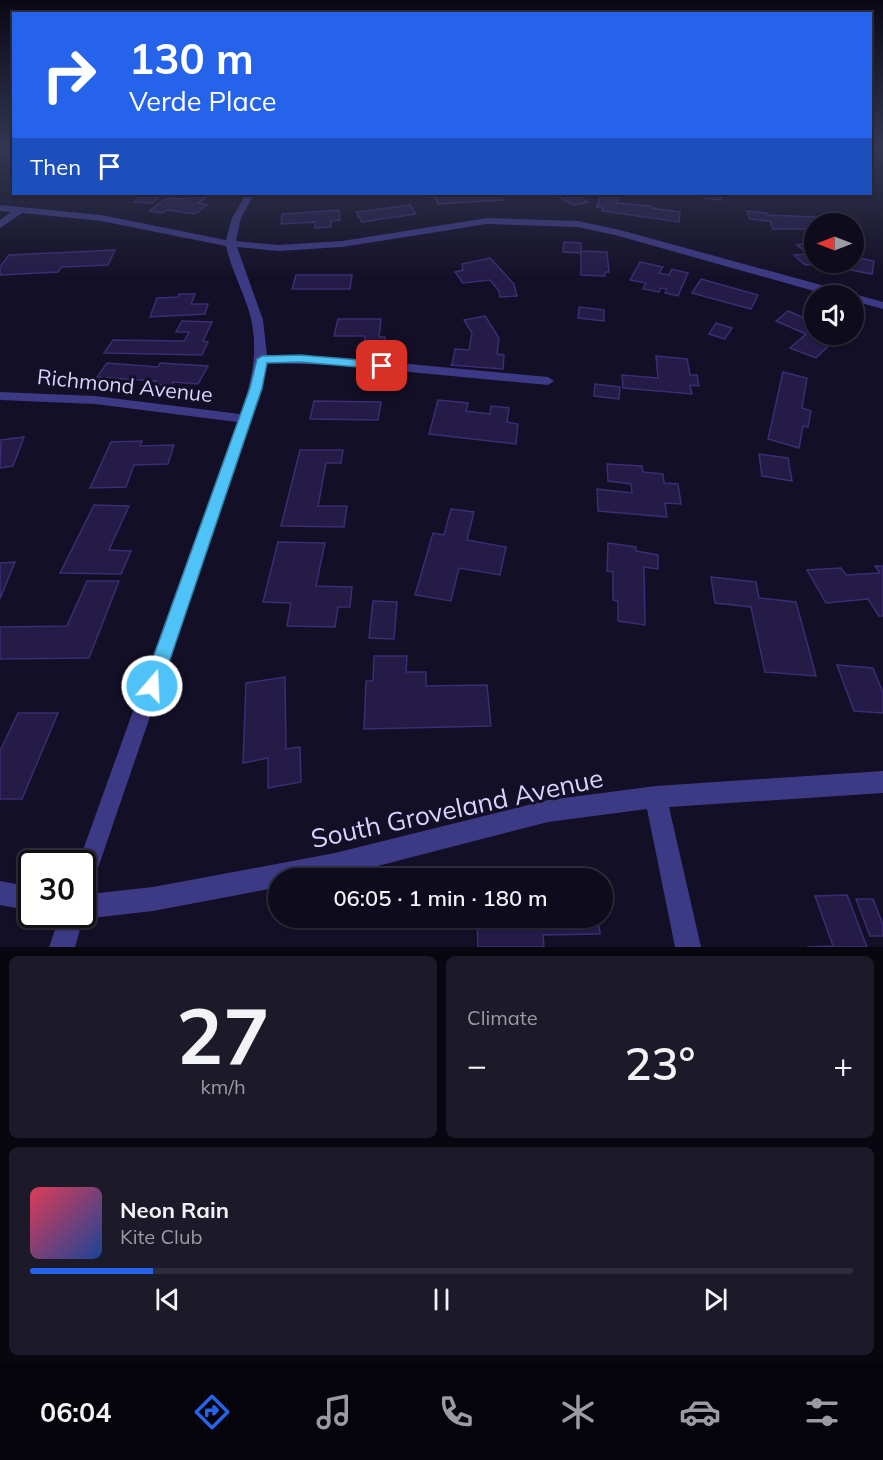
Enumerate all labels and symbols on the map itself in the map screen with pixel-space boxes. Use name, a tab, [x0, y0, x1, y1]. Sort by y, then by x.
north arrow	[804, 213, 864, 273]
pin	[356, 340, 407, 391]
street label: Richmond Avenue	[36, 363, 214, 407]
position arrow	[120, 654, 184, 718]
street label: South Groveland Avenue	[308, 761, 606, 855]
speed limit sign: 30	[18, 850, 96, 928]

